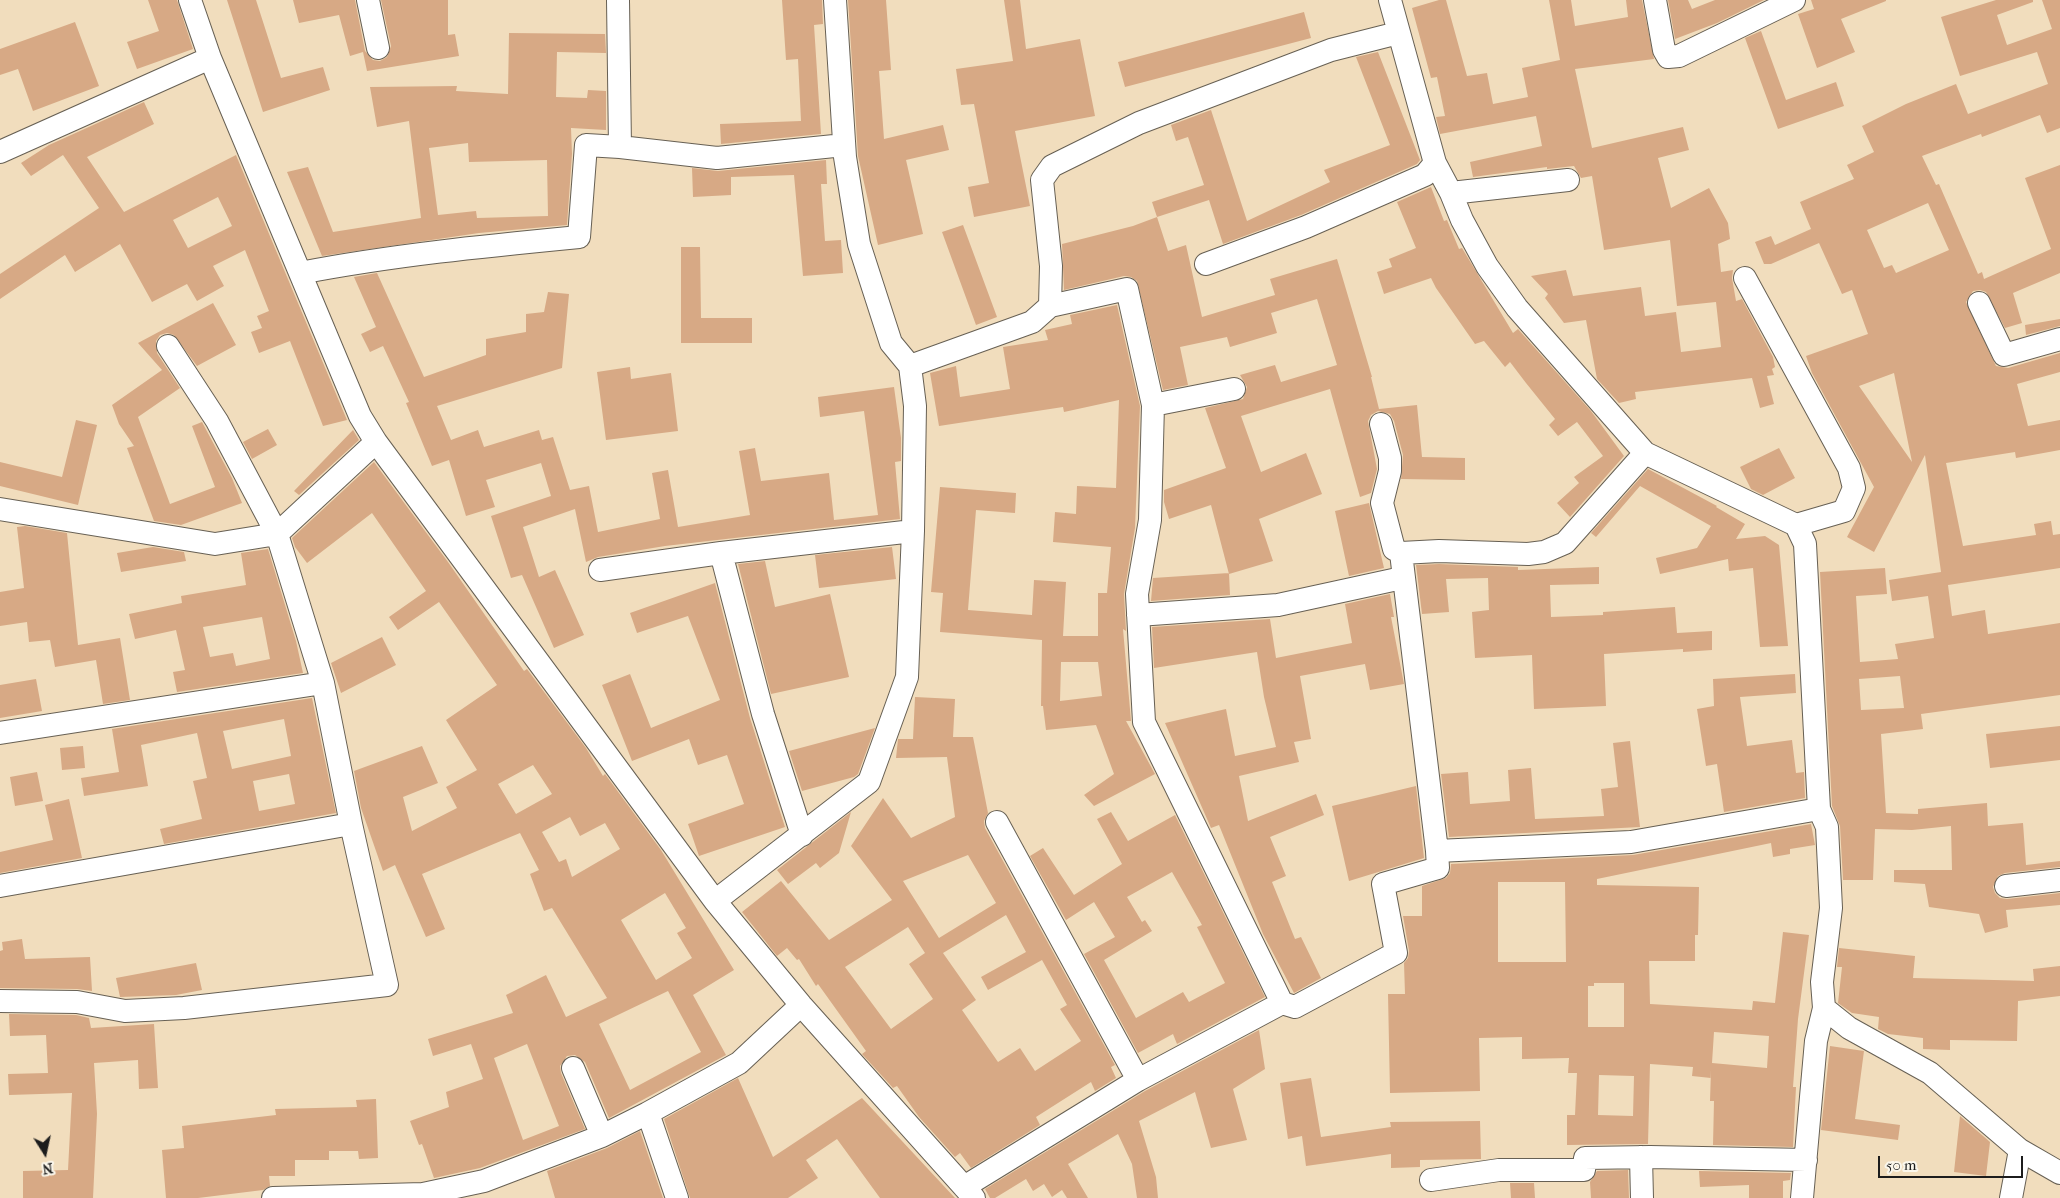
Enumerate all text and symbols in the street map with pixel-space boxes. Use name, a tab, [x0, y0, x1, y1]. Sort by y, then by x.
north arrow	[20, 1128, 70, 1178]
scale bar	[1880, 1146, 2025, 1178]
text: 50 m	[1886, 1156, 1916, 1174]
text: N	[41, 1159, 54, 1178]

